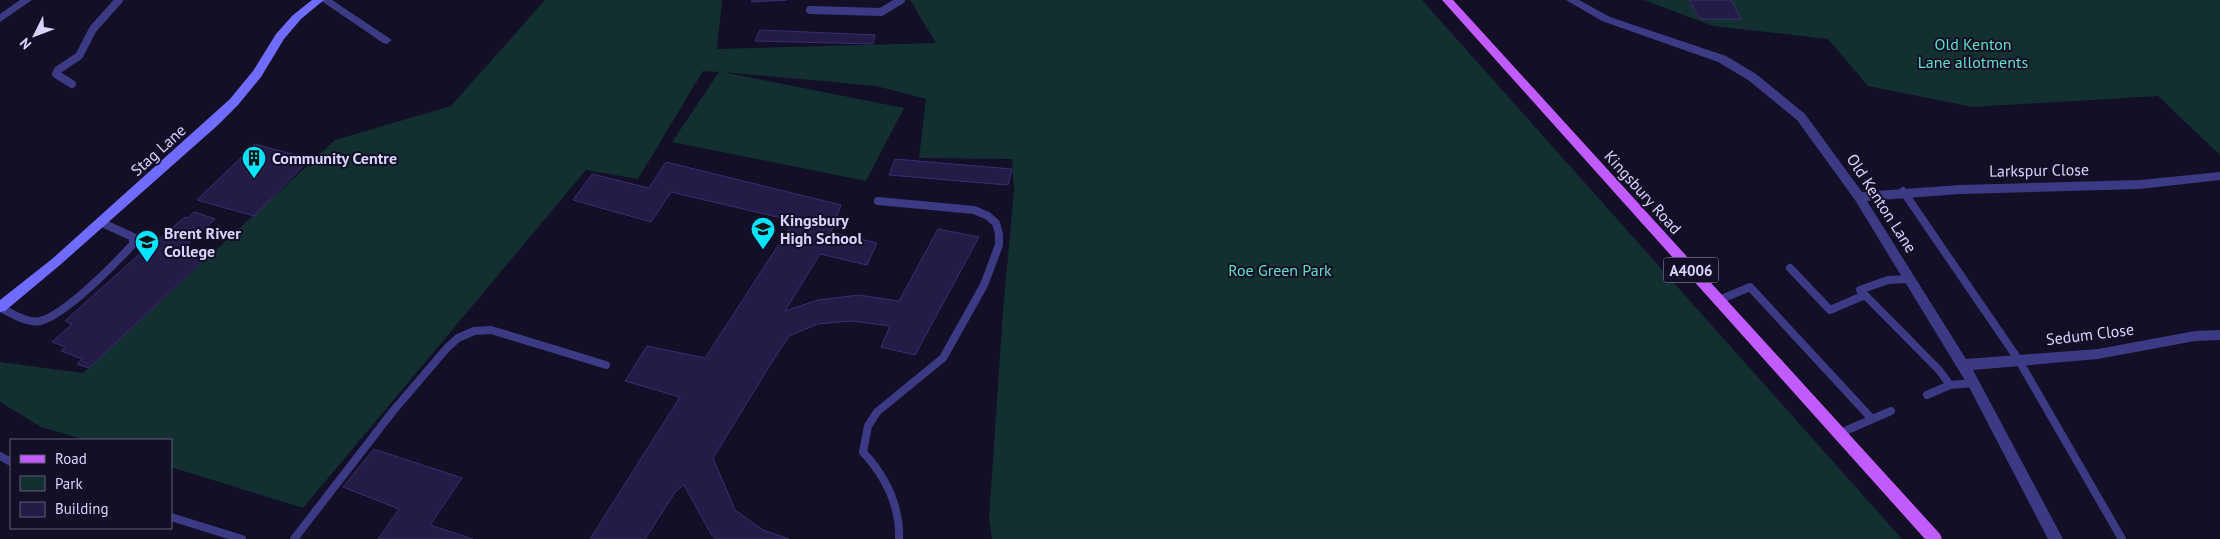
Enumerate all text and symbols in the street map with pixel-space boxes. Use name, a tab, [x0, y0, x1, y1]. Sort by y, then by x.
north arrow	[10, 10, 60, 60]
text: N	[16, 34, 35, 53]
park label: Old Kenton Lane allotments	[1918, 34, 2028, 72]
street label: Stag Lane	[126, 120, 190, 180]
building icon: Community Centre	[241, 145, 267, 179]
street label: Kingsbury Road	[1600, 146, 1686, 238]
place label: Community Centre	[272, 148, 397, 168]
street label: Old Kenton Lane	[1843, 150, 1921, 256]
street label: Larkspur Close	[1989, 159, 2089, 181]
place label: Kingsbury High School	[780, 210, 862, 248]
school or university icon: Kingsbury High School	[750, 216, 776, 250]
place label: Brent River College	[164, 223, 241, 261]
school or university icon: Brent River College	[134, 229, 160, 263]
road number: A4006	[1664, 258, 1718, 282]
park label: Roe Green Park	[1228, 260, 1332, 280]
street label: Sedum Close	[2045, 319, 2135, 349]
legend	[10, 439, 172, 529]
text: Road	[55, 449, 87, 468]
text: Park	[55, 474, 83, 493]
text: Building	[55, 499, 109, 518]

